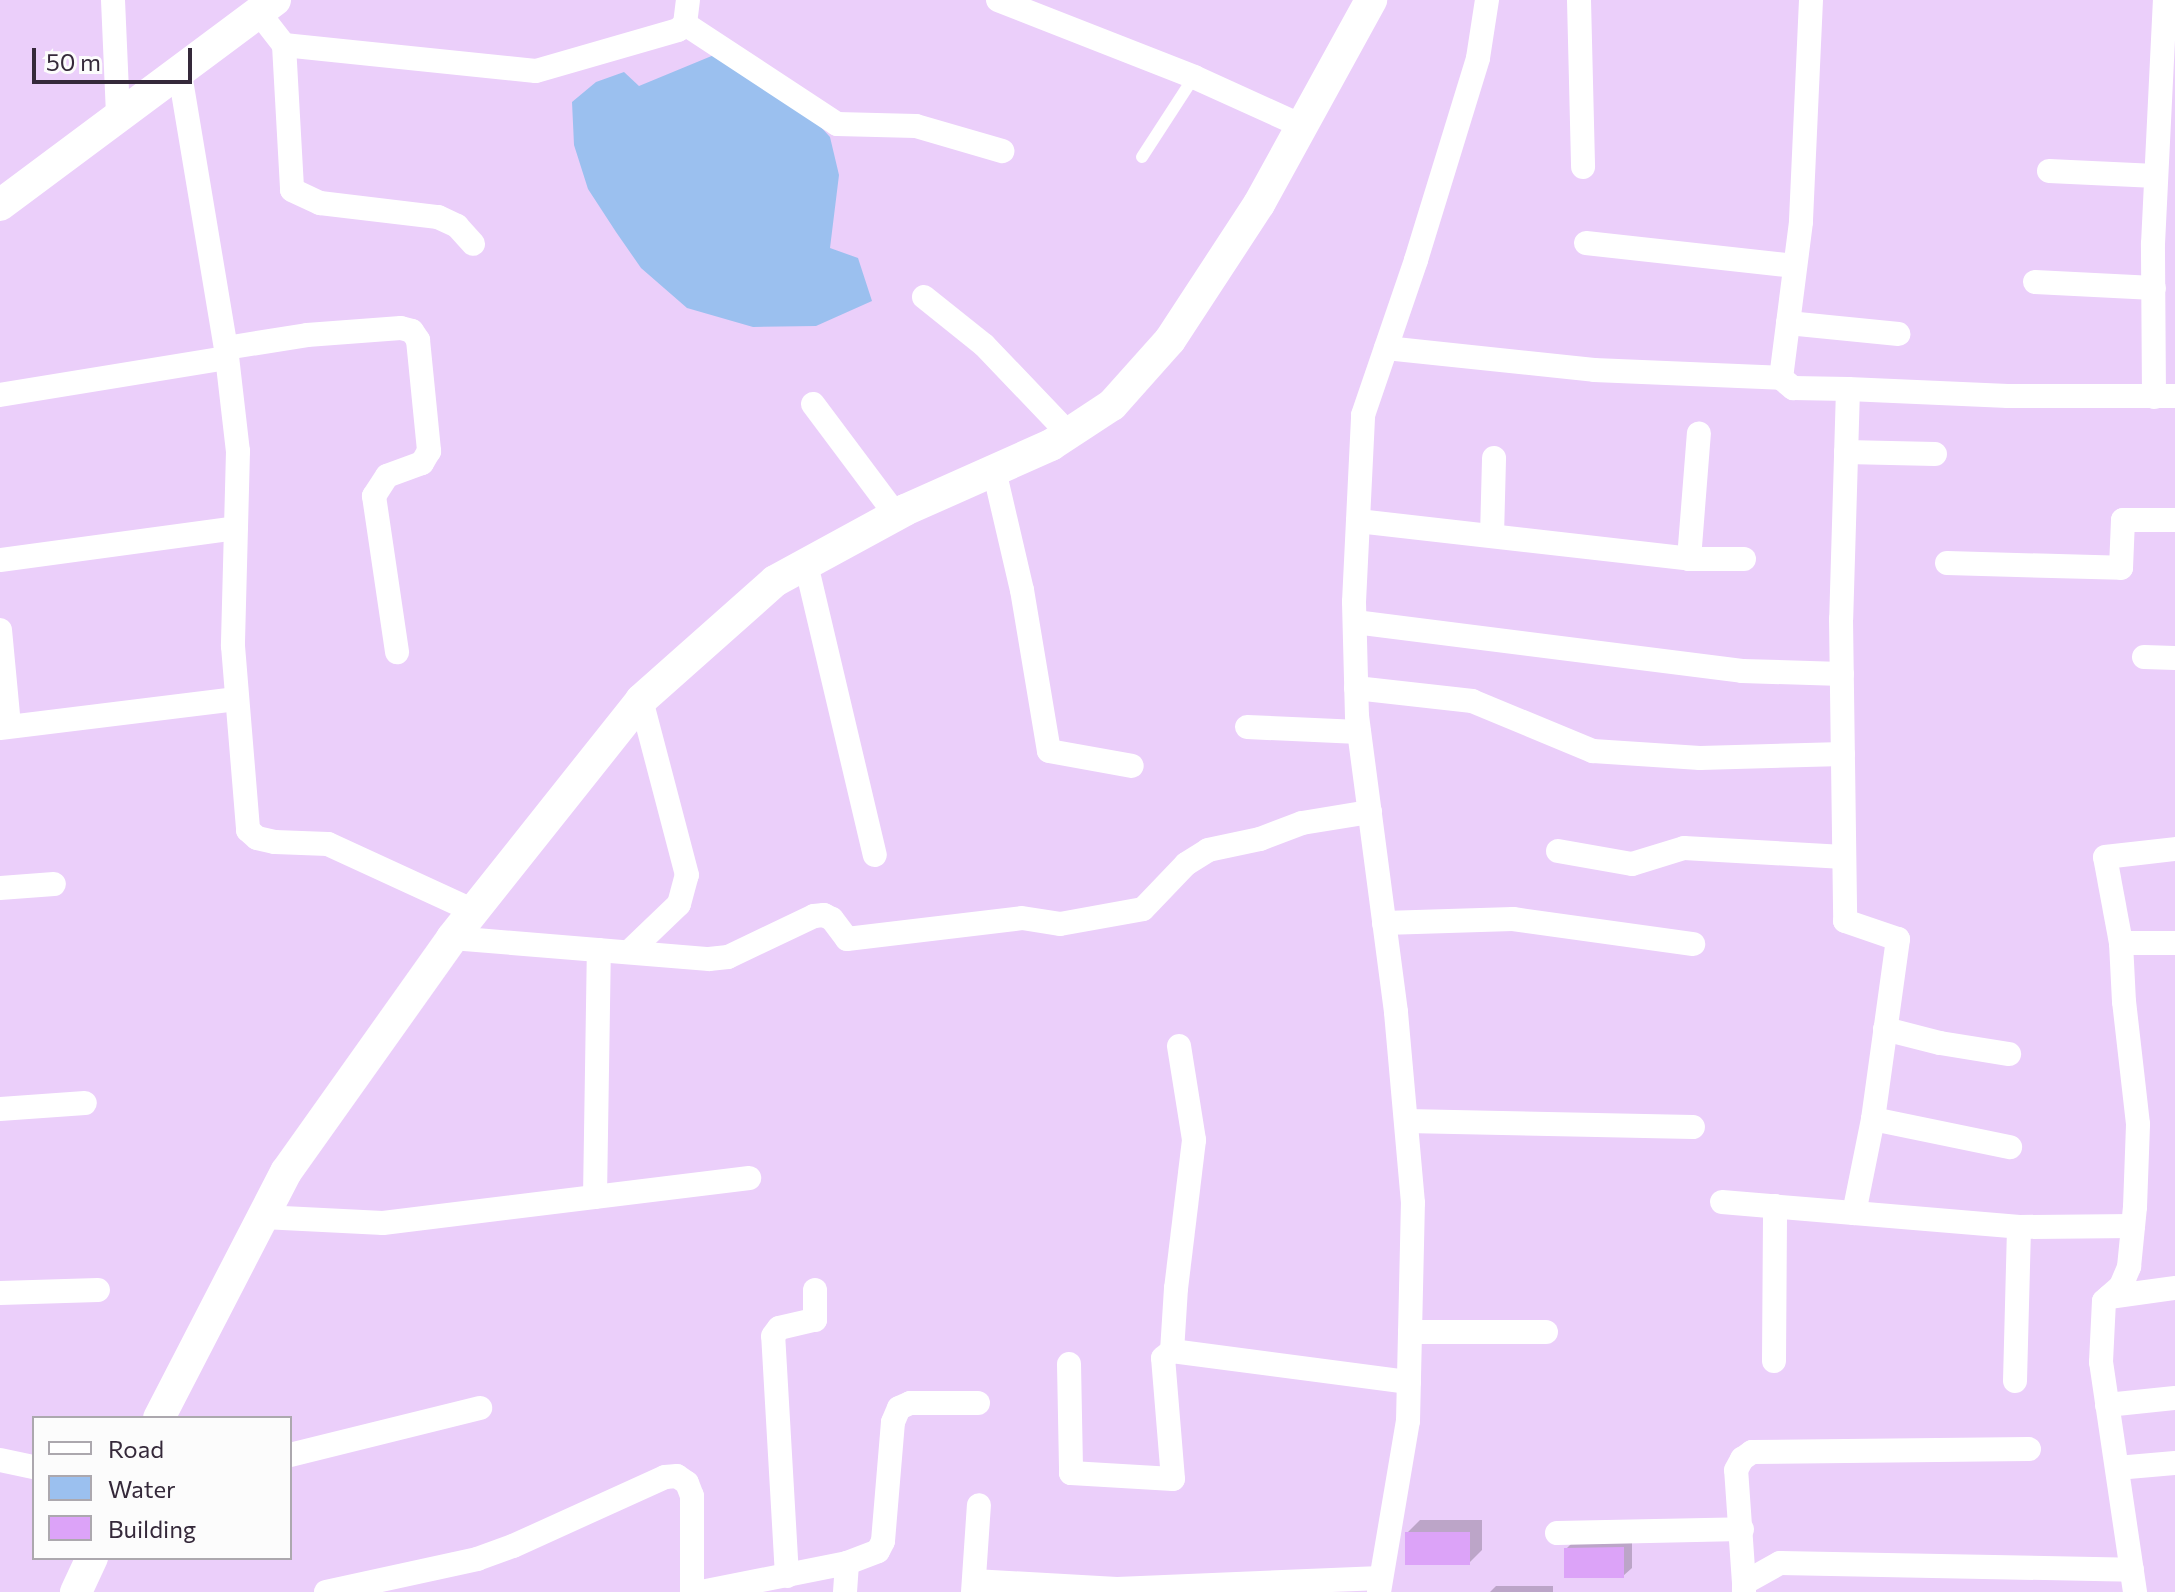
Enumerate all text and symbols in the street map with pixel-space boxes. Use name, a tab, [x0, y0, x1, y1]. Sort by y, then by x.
scale bar	[36, 32, 196, 82]
text: 50 m	[46, 47, 101, 76]
legend	[32, 1416, 292, 1560]
text: Road	[108, 1434, 164, 1463]
text: Water	[108, 1474, 176, 1503]
text: Building	[108, 1514, 196, 1543]

